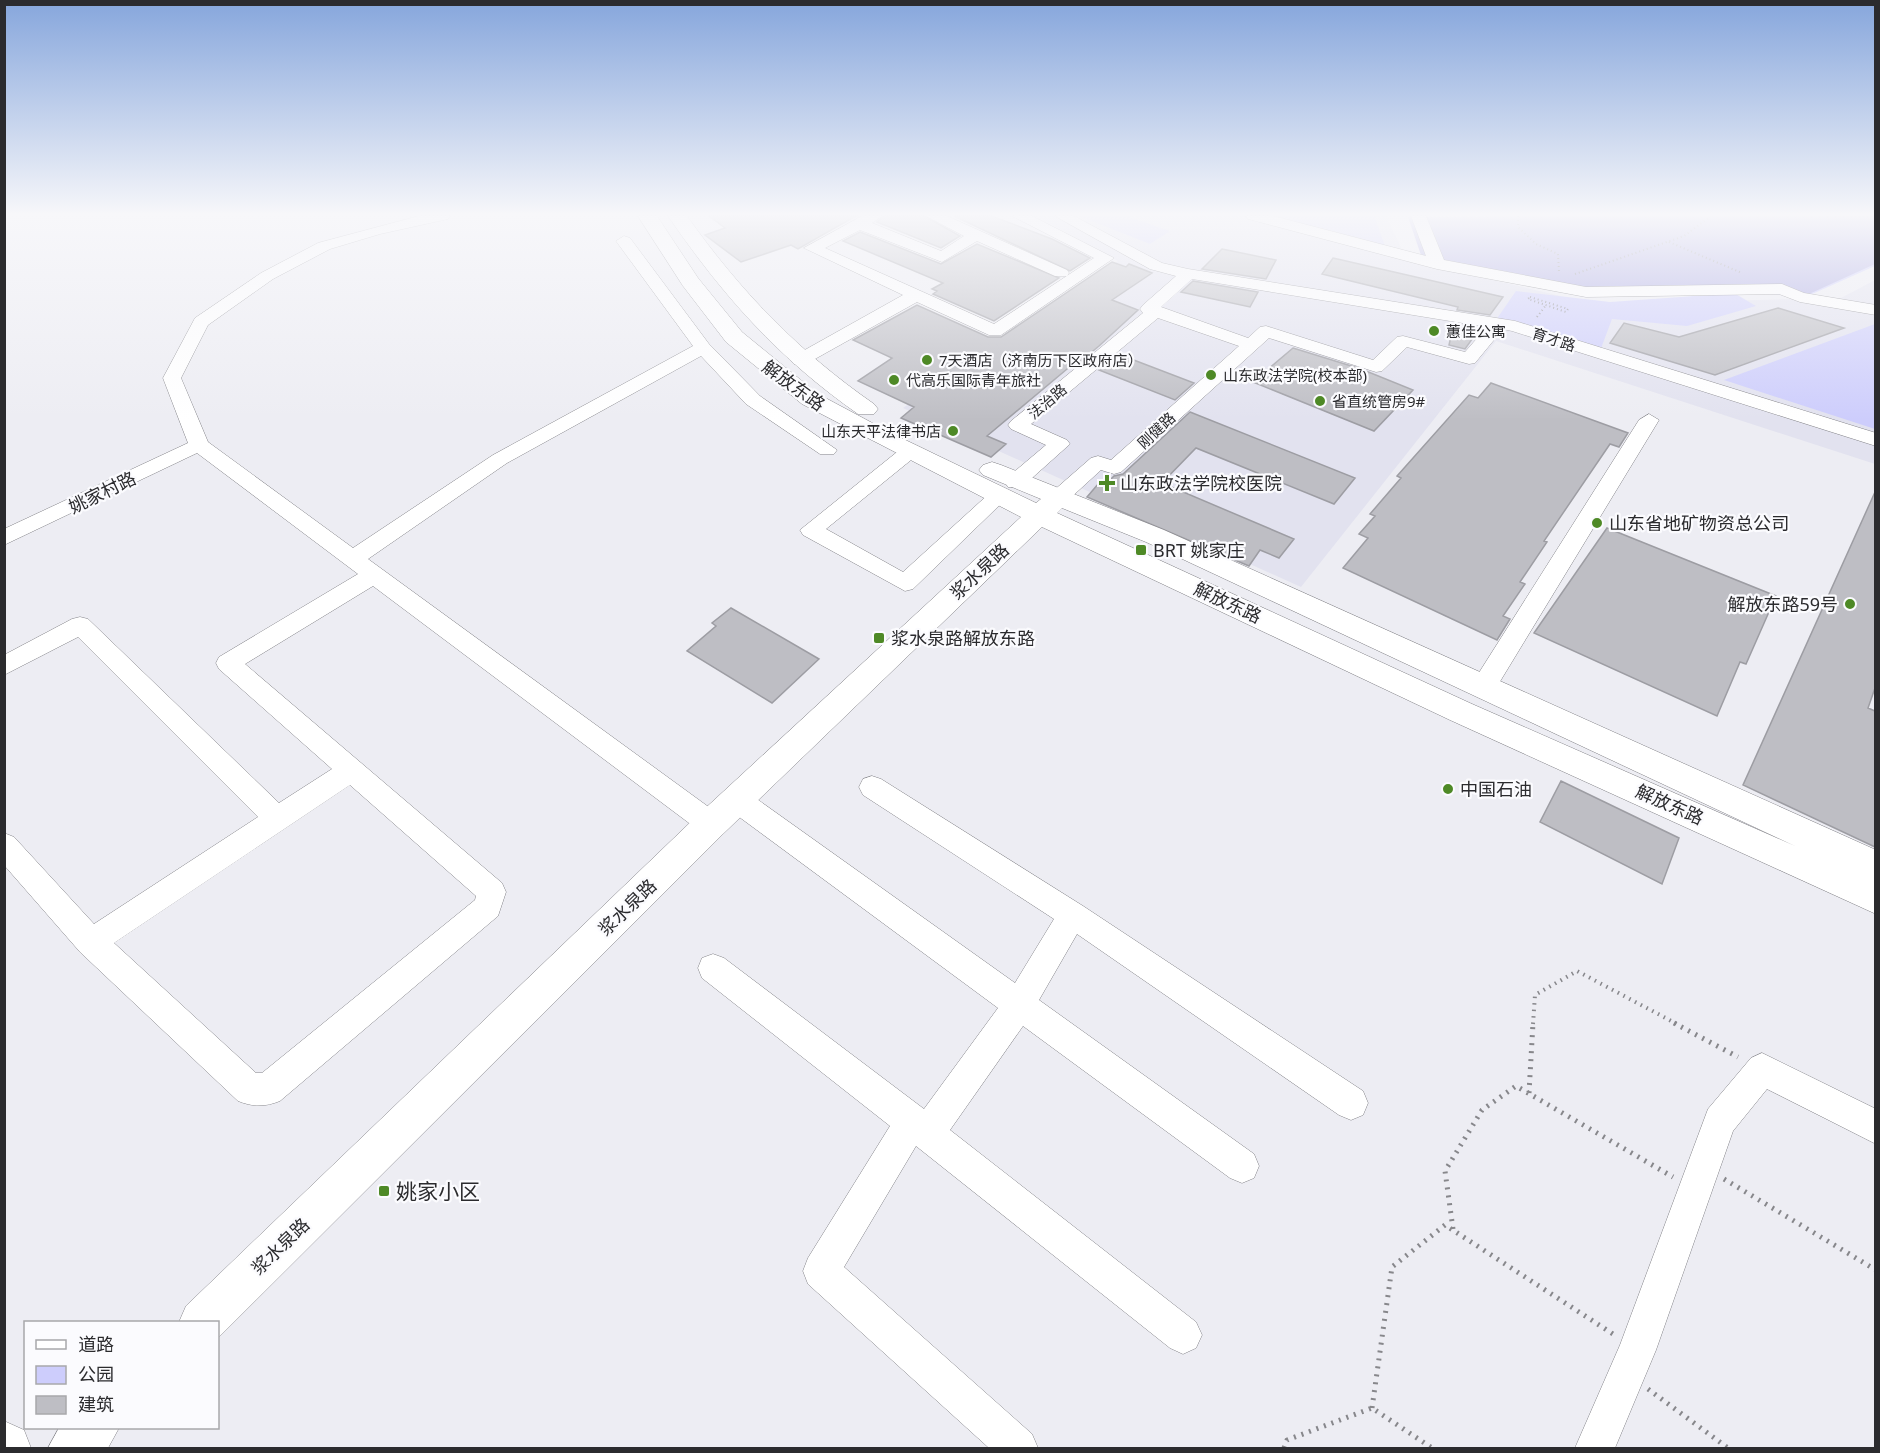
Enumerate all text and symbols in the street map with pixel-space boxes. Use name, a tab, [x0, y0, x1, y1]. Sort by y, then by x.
place label: 蕙佳公寓	[1446, 321, 1506, 341]
street label: 育才路	[1530, 323, 1578, 355]
marker: 蕙佳公寓	[1427, 324, 1441, 338]
place label: 7天酒店（济南历下区政府店）	[939, 350, 1143, 370]
marker: 7天酒店（济南历下区政府店）	[920, 353, 934, 367]
street label: 解放东路	[758, 354, 830, 416]
place label: 山东政法学院(校本部)	[1223, 365, 1367, 385]
marker: 山东政法学院(校本部)	[1204, 368, 1218, 382]
place label: 代高乐国际青年旅社	[906, 370, 1041, 390]
marker: 代高乐国际青年旅社	[887, 373, 901, 387]
street label: 法治路	[1023, 379, 1071, 423]
place label: 省直统管房9#	[1332, 391, 1426, 411]
marker: 省直统管房9#	[1313, 394, 1327, 408]
street label: 刚健路	[1133, 407, 1179, 453]
place label: 山东天平法律书店	[821, 421, 941, 441]
marker: 山东天平法律书店	[946, 424, 960, 438]
street label: 姚家村路	[64, 465, 140, 519]
place label: 山东政法学院校医院	[1120, 471, 1282, 495]
marker: 山东政法学院校医院	[1098, 474, 1116, 492]
place label: 山东省地矿物资总公司	[1609, 511, 1789, 535]
marker: 山东省地矿物资总公司	[1590, 516, 1604, 530]
street label: 浆水泉路	[944, 538, 1014, 604]
place label: BRT 姚家庄	[1153, 538, 1245, 562]
marker: BRT 姚家庄	[1134, 543, 1148, 557]
street label: 解放东路	[1190, 576, 1266, 628]
place label: 解放东路59号	[1727, 592, 1838, 616]
marker: 解放东路59号	[1843, 597, 1857, 611]
place label: 浆水泉路解放东路	[891, 626, 1035, 650]
marker: 浆水泉路解放东路	[872, 631, 886, 645]
place label: 中国石油	[1460, 777, 1532, 801]
street label: 解放东路	[1632, 778, 1708, 830]
marker: 中国石油	[1441, 782, 1455, 796]
street label: 浆水泉路	[593, 873, 661, 941]
place label: 姚家小区	[396, 1177, 480, 1205]
marker: 姚家小区	[377, 1184, 391, 1198]
street label: 浆水泉路	[246, 1212, 314, 1280]
legend	[24, 1321, 219, 1429]
text: 道路	[78, 1332, 114, 1356]
text: 公园	[78, 1362, 114, 1386]
text: 建筑	[78, 1392, 114, 1416]

